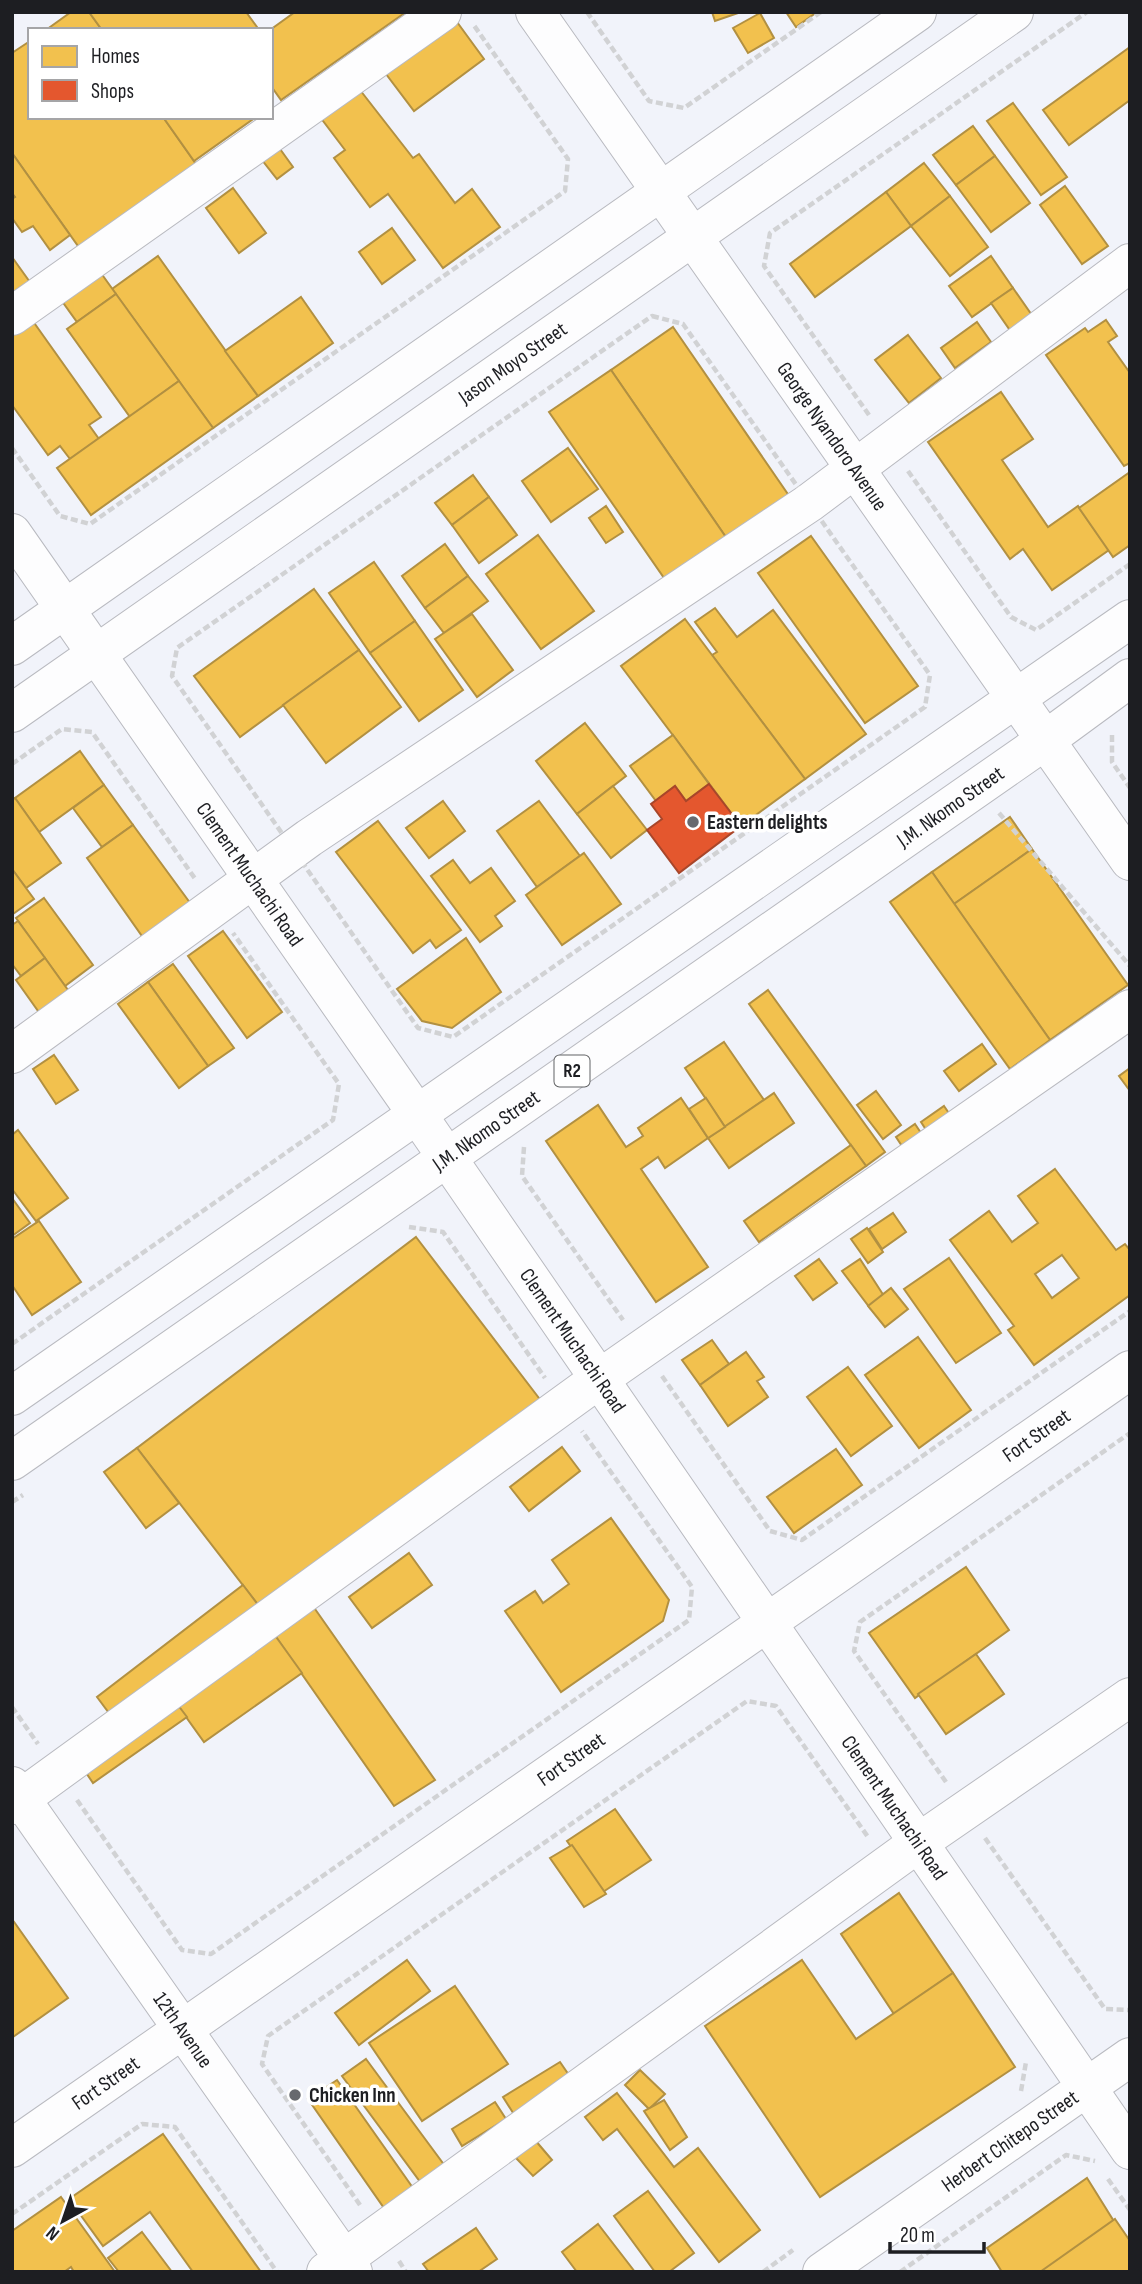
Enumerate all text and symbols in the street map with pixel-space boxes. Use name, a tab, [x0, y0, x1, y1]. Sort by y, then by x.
legend	[28, 28, 273, 119]
text: Homes	[91, 44, 140, 69]
text: Shops	[91, 79, 134, 104]
street label: Jason Moyo Street	[453, 316, 572, 410]
street label: George Nyandoro Avenue	[772, 357, 893, 515]
street label: J.M. Nkomo Street	[891, 761, 1009, 853]
street label: Clement Muchachi Road	[191, 797, 309, 951]
place label: Eastern delights	[707, 810, 828, 835]
marker: Eastern delights	[685, 814, 701, 830]
road number: R2	[554, 1056, 590, 1086]
street label: J.M. Nkomo Street	[427, 1084, 544, 1177]
street label: Clement Muchachi Road	[514, 1264, 631, 1418]
street label: Fort Street	[998, 1403, 1075, 1467]
street label: Fort Street	[532, 1727, 610, 1791]
street label: Clement Muchachi Road	[836, 1731, 953, 1885]
street label: 12th Avenue	[148, 1987, 218, 2072]
street label: Fort Street	[67, 2051, 144, 2115]
place label: Chicken Inn	[309, 2083, 396, 2108]
street label: Herbert Chitepo Street	[936, 2085, 1083, 2197]
marker: Chicken Inn	[287, 2087, 303, 2103]
north arrow	[28, 2186, 98, 2256]
scale bar	[890, 2210, 984, 2254]
text: N	[42, 2221, 64, 2245]
text: 20 m	[900, 2223, 935, 2248]

